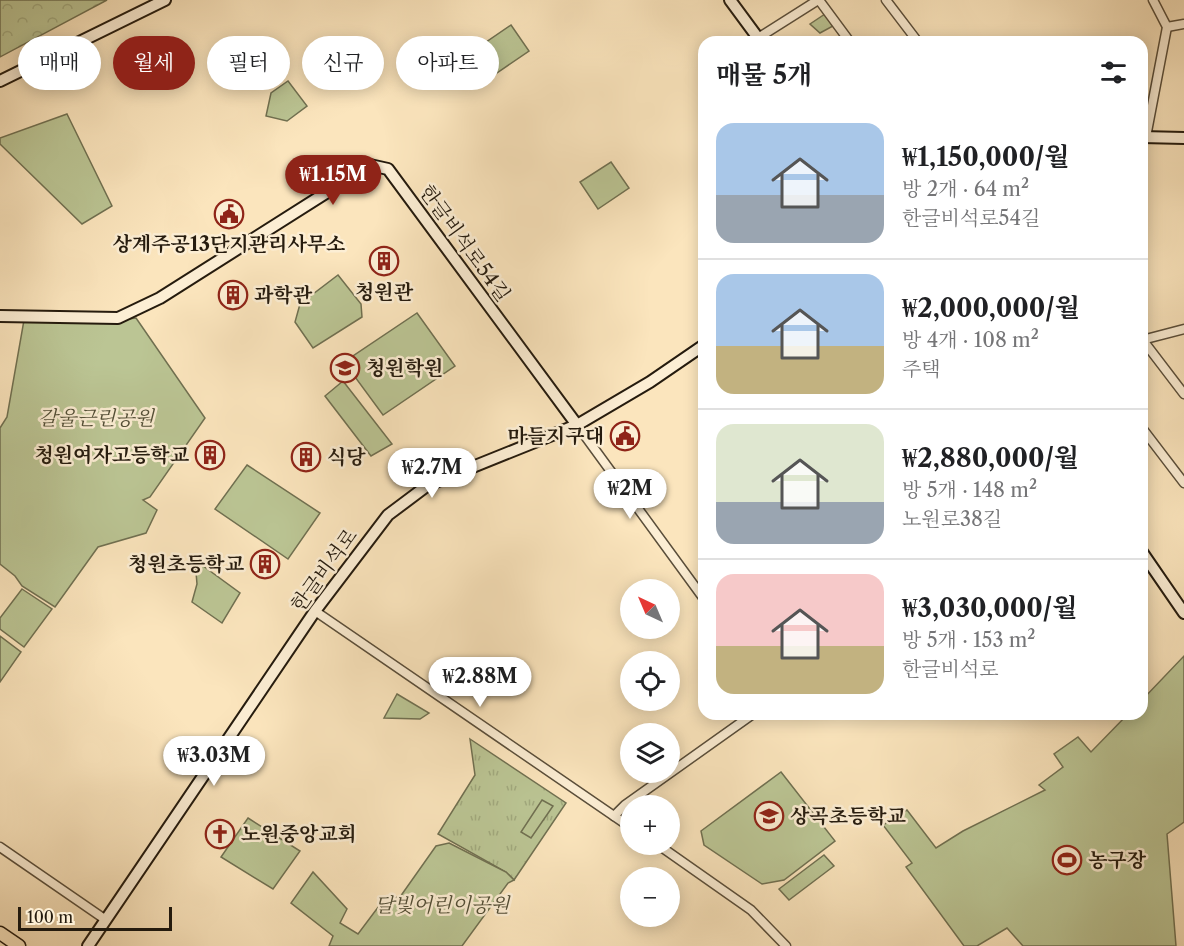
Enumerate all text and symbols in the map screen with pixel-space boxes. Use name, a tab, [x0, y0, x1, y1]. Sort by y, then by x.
chip: 매매	[18, 36, 101, 90]
chip: 월세	[113, 36, 195, 90]
chip: 필터	[207, 36, 290, 90]
chip: 신규	[302, 36, 384, 90]
chip: 아파트	[396, 36, 499, 90]
icon: filters	[1097, 56, 1130, 89]
text: 매물 5개	[716, 59, 812, 91]
text: ₩1,150,000/월	[902, 141, 1069, 173]
icon: home	[764, 147, 836, 219]
pin: ₩1.15M	[284, 155, 382, 206]
text: ₩1.15M	[299, 162, 367, 186]
text: 방 2개 · 64 m²	[902, 177, 1029, 201]
street label: 한글비석로54길	[415, 180, 515, 306]
public building icon: 상계주공13단지관리사무소	[213, 198, 245, 230]
text: 한글비석로54길	[902, 206, 1040, 230]
place label: 상계주공13단지관리사무소	[113, 232, 345, 256]
building icon: 청원관	[368, 245, 400, 277]
building icon: 과학관	[217, 279, 249, 311]
place label: 청원관	[355, 280, 414, 304]
place label: 과학관	[254, 283, 313, 307]
text: ₩2,000,000/월	[902, 292, 1080, 324]
icon: home	[764, 298, 836, 370]
text: 방 4개 · 108 m²	[902, 328, 1039, 352]
school or university icon: 청원학원	[329, 352, 361, 384]
place label: 청원학원	[366, 356, 443, 380]
text: 주택	[902, 357, 941, 381]
park label: 갈울근린공원	[38, 406, 156, 430]
public building icon: 마들지구대	[609, 420, 641, 452]
place label: 마들지구대	[507, 424, 604, 448]
building icon: 청원여자고등학교	[194, 439, 226, 471]
building icon: 식당	[290, 441, 322, 473]
text: ₩2,880,000/월	[902, 442, 1079, 474]
place label: 청원여자고등학교	[34, 443, 190, 467]
place label: 식당	[327, 445, 366, 469]
pin: ₩2.7M	[390, 448, 474, 499]
icon: home	[764, 448, 836, 520]
text: ₩2.7M	[402, 455, 462, 479]
pin: ₩2M	[601, 469, 659, 520]
text: ₩2M	[608, 476, 652, 500]
text: 방 5개 · 148 m²	[902, 478, 1037, 502]
text: 노원로38길	[902, 507, 1002, 531]
street label: 한글비석로	[286, 524, 362, 616]
building icon: 청원초등학교	[249, 548, 281, 580]
place label: 청원초등학교	[128, 552, 245, 576]
north arrow	[620, 579, 680, 639]
map controls	[620, 579, 680, 927]
text: ₩3,030,000/월	[902, 592, 1077, 624]
icon: home	[764, 598, 836, 670]
text: 방 5개 · 153 m²	[902, 628, 1036, 652]
button: locate	[620, 651, 680, 711]
pin: ₩2.88M	[431, 657, 529, 708]
text: 한글비석로	[902, 657, 999, 681]
text: ₩2.88M	[443, 664, 517, 688]
button: layers	[620, 723, 680, 783]
pin: ₩3.03M	[165, 736, 263, 787]
text: ₩3.03M	[177, 743, 251, 767]
button: +	[620, 795, 680, 855]
school or university icon: 상곡초등학교	[753, 800, 785, 832]
place label: 상곡초등학교	[790, 804, 907, 828]
church icon: 노원중앙교회	[204, 818, 236, 850]
place label: 노원중앙교회	[241, 822, 357, 846]
sports icon: 농구장	[1051, 844, 1083, 876]
place label: 농구장	[1088, 848, 1147, 872]
button: −	[620, 867, 680, 927]
park label: 달빛어린이공원	[374, 893, 511, 917]
scale bar	[18, 904, 172, 932]
text: 100 m	[27, 907, 73, 927]

